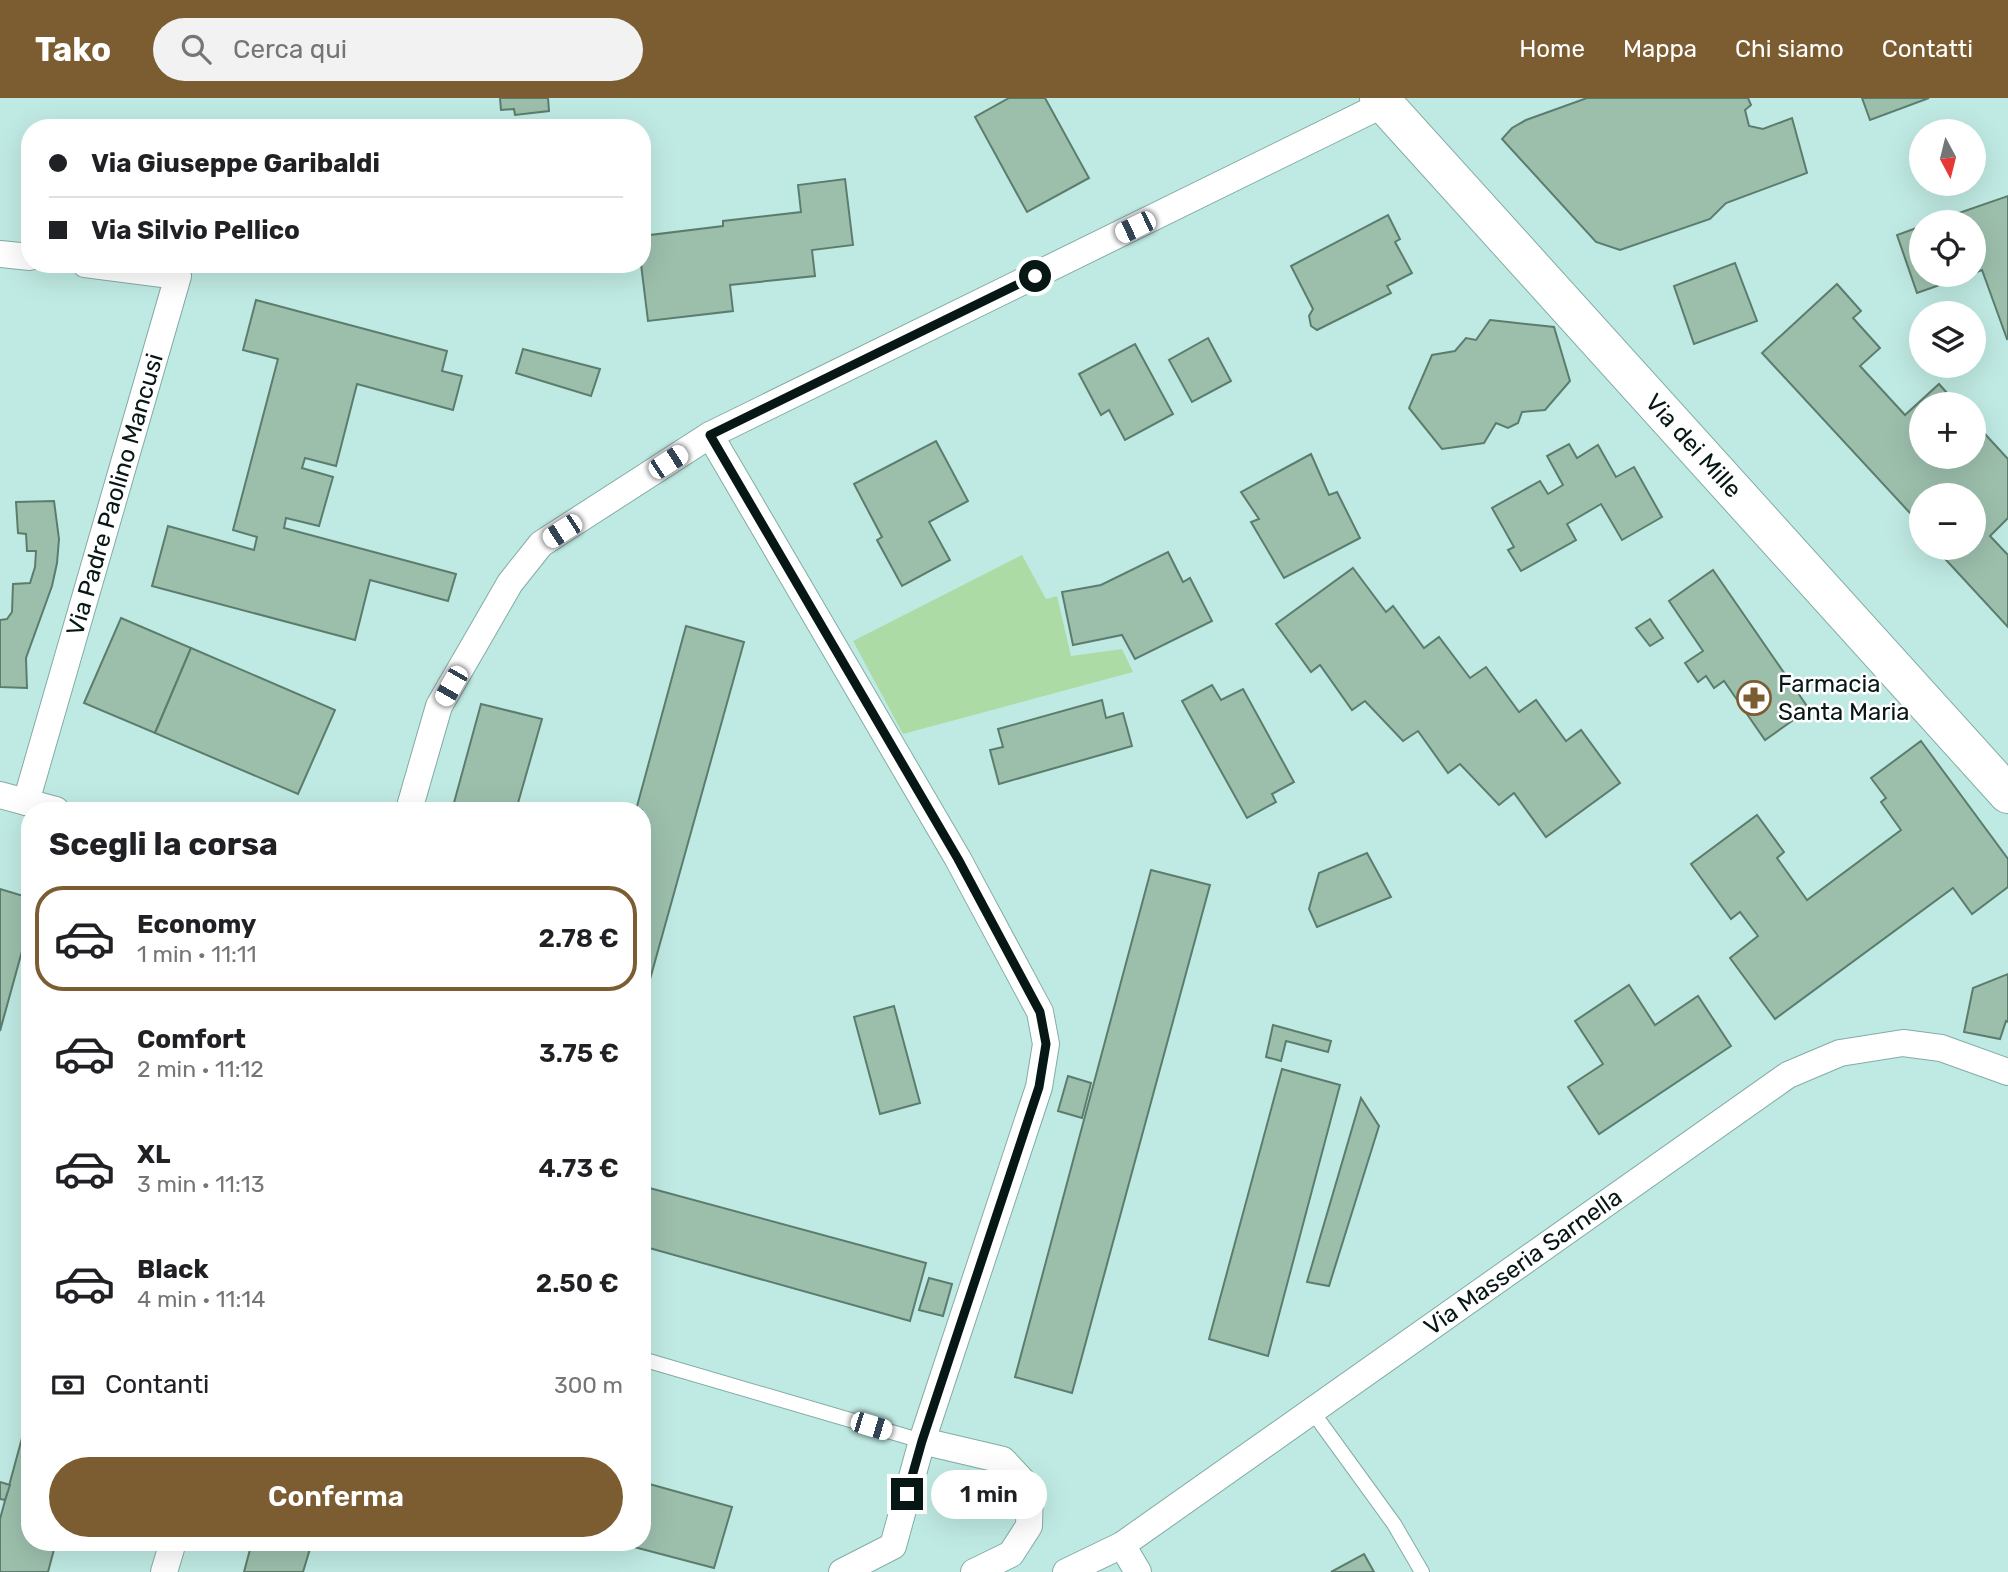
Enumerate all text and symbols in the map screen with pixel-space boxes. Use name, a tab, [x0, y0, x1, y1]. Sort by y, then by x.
search box	[153, 18, 643, 81]
text: Tako	[35, 30, 111, 69]
icon: search	[177, 30, 215, 68]
text: Cerca qui	[233, 34, 347, 65]
text: Home	[1519, 35, 1585, 63]
text: Mappa	[1623, 35, 1697, 63]
text: Chi siamo	[1735, 35, 1844, 63]
text: Contatti	[1882, 35, 1973, 63]
north arrow	[1909, 119, 1986, 196]
map controls	[1909, 119, 1986, 560]
text: Via Giuseppe Garibaldi	[91, 148, 380, 179]
car	[1112, 208, 1159, 246]
button: locate	[1909, 210, 1986, 287]
text: Via Silvio Pellico	[91, 215, 300, 246]
route start	[1019, 260, 1051, 292]
button: layers	[1909, 301, 1986, 378]
street label: Via Padre Paolino Mancusi	[61, 350, 169, 639]
street label: Via dei Mille	[1639, 388, 1747, 504]
button: +	[1909, 392, 1986, 469]
car	[645, 442, 692, 482]
button: −	[1909, 483, 1986, 560]
car	[539, 511, 586, 551]
car	[432, 663, 471, 709]
place label: Farmacia Santa Maria	[1778, 670, 1910, 726]
pharmacy icon: Farmacia Santa Maria	[1735, 679, 1773, 717]
text: Scegli la corsa	[49, 825, 278, 863]
icon: car	[53, 907, 116, 970]
text: Economy	[137, 909, 256, 940]
text: 2.78 €	[538, 923, 619, 954]
text: 1 min · 11:11	[137, 940, 257, 968]
icon: car	[53, 1022, 116, 1085]
text: Comfort	[137, 1024, 246, 1055]
text: 3.75 €	[539, 1038, 619, 1069]
text: 2 min · 11:12	[137, 1055, 264, 1083]
icon: car	[53, 1137, 116, 1200]
text: XL	[137, 1139, 170, 1170]
text: 4.73 €	[538, 1153, 619, 1184]
text: 3 min · 11:13	[137, 1170, 265, 1198]
street label: Via Masseria Sarnella	[1419, 1183, 1627, 1341]
icon: car	[53, 1252, 116, 1315]
text: Black	[137, 1254, 209, 1285]
text: 2.50 €	[536, 1268, 619, 1299]
text: 4 min · 11:14	[137, 1285, 265, 1313]
icon: cash	[49, 1366, 87, 1404]
text: Contanti	[105, 1369, 209, 1400]
text: 300 m	[554, 1371, 623, 1399]
car	[848, 1410, 895, 1442]
button: Conferma	[49, 1457, 623, 1537]
callout: 1 min	[932, 1470, 1047, 1518]
route end	[891, 1478, 923, 1510]
text: 1 min	[960, 1480, 1018, 1508]

